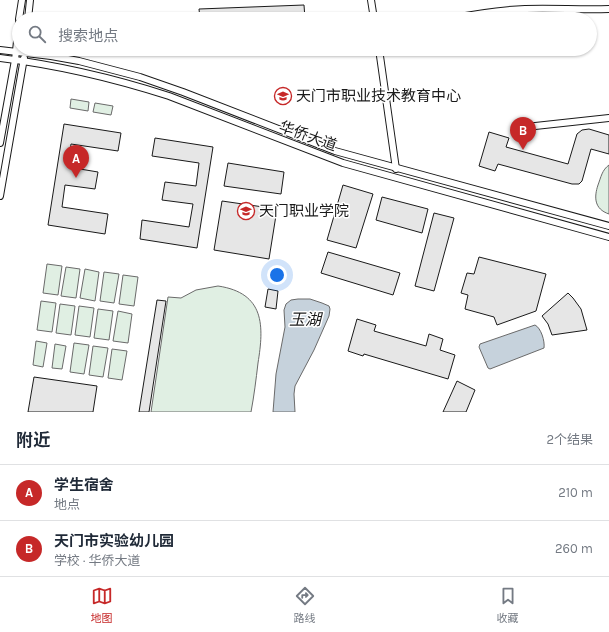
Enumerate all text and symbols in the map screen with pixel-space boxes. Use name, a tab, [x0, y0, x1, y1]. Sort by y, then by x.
search box	[12, 12, 597, 56]
icon: search	[26, 23, 48, 45]
text: 搜索地点	[58, 27, 118, 45]
school or university icon: 天门市职业技术教育中心	[273, 86, 293, 106]
place label: 天门市职业技术教育中心	[296, 87, 461, 105]
street label: 华侨大道	[277, 117, 339, 155]
pin: B	[510, 117, 536, 150]
pin: A	[63, 145, 89, 178]
school or university icon: 天门职业学院	[236, 201, 256, 221]
place label: 天门职业学院	[259, 202, 349, 220]
your location	[267, 265, 287, 285]
water label: 玉湖	[289, 310, 324, 329]
text: 附近	[16, 430, 50, 450]
text: 2个结果	[546, 432, 593, 447]
text: 学生宿舍	[54, 476, 114, 494]
text: A	[25, 485, 33, 500]
text: 210 m	[558, 485, 593, 500]
text: 地点	[54, 497, 80, 512]
text: 天门市实验幼儿园	[54, 532, 174, 550]
text: B	[25, 541, 33, 556]
text: 260 m	[555, 541, 593, 556]
text: 学校 · 华侨大道	[54, 553, 141, 568]
tab: 地图	[91, 585, 113, 625]
tab: 路线	[294, 585, 316, 625]
tab: 收藏	[497, 585, 519, 625]

